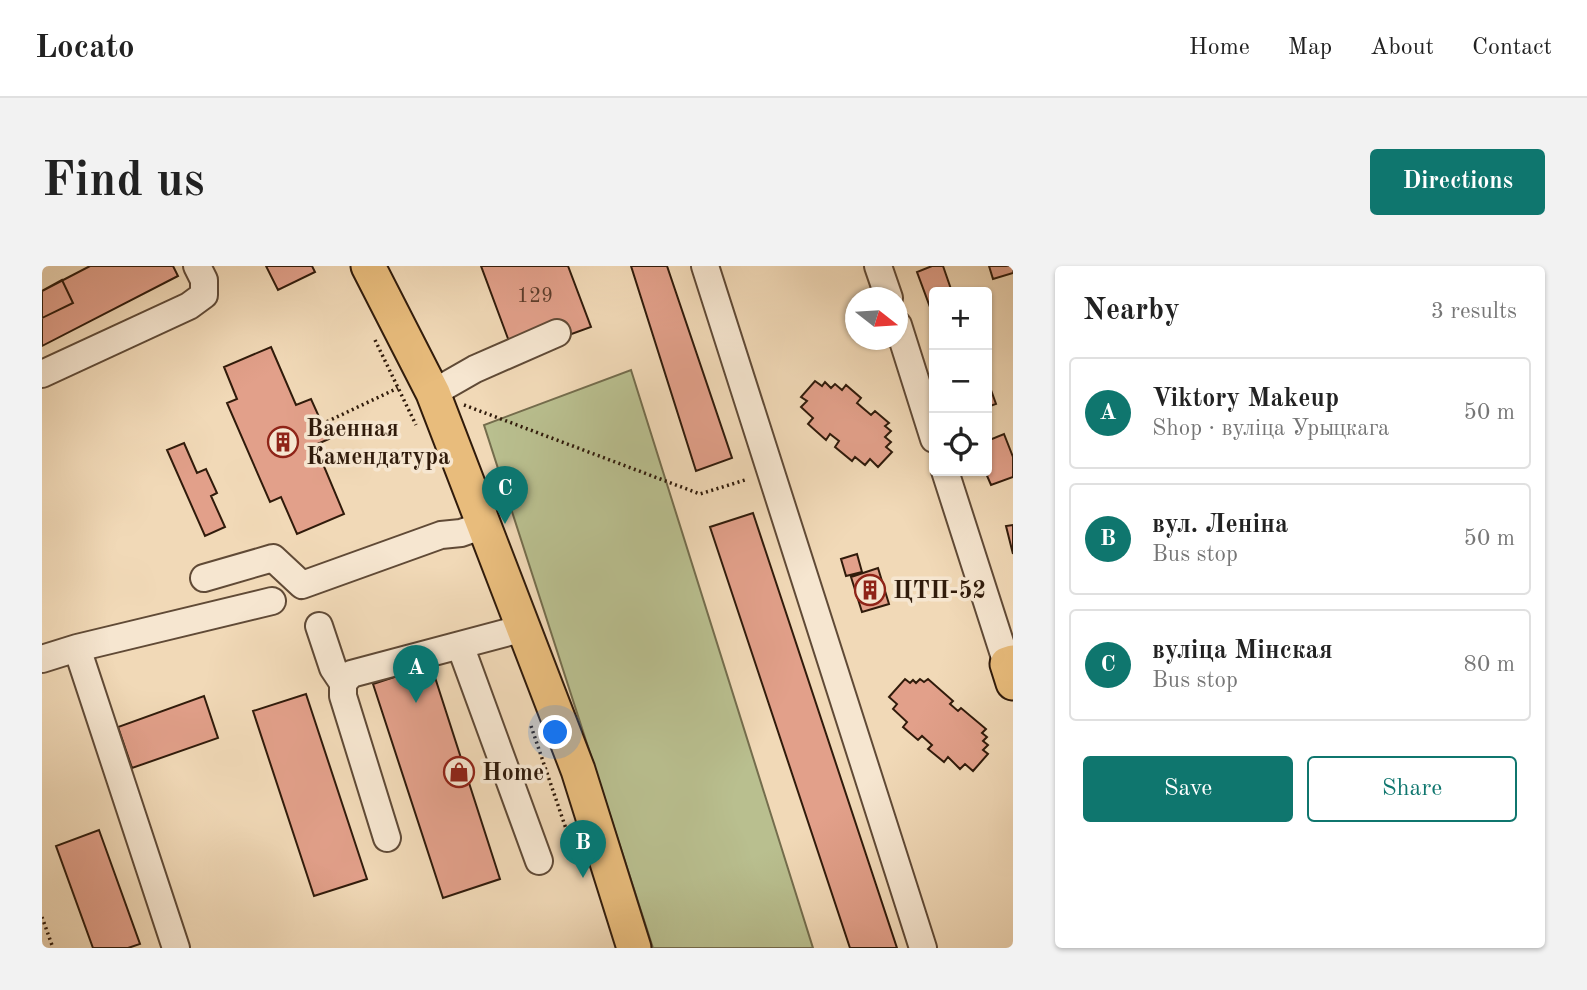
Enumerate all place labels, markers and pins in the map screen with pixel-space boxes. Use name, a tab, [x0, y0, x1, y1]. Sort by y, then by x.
place label: Ваенная Камендатура	[306, 418, 450, 470]
building icon: Ваенная Камендатура	[266, 425, 300, 459]
pin: C	[482, 466, 528, 524]
building icon: ЦТП-52	[853, 573, 887, 607]
place label: ЦТП-52	[893, 579, 986, 604]
pin: A	[393, 645, 439, 703]
shop icon: Home	[442, 755, 476, 789]
place label: Home	[482, 762, 544, 786]
pin: B	[560, 820, 606, 878]

